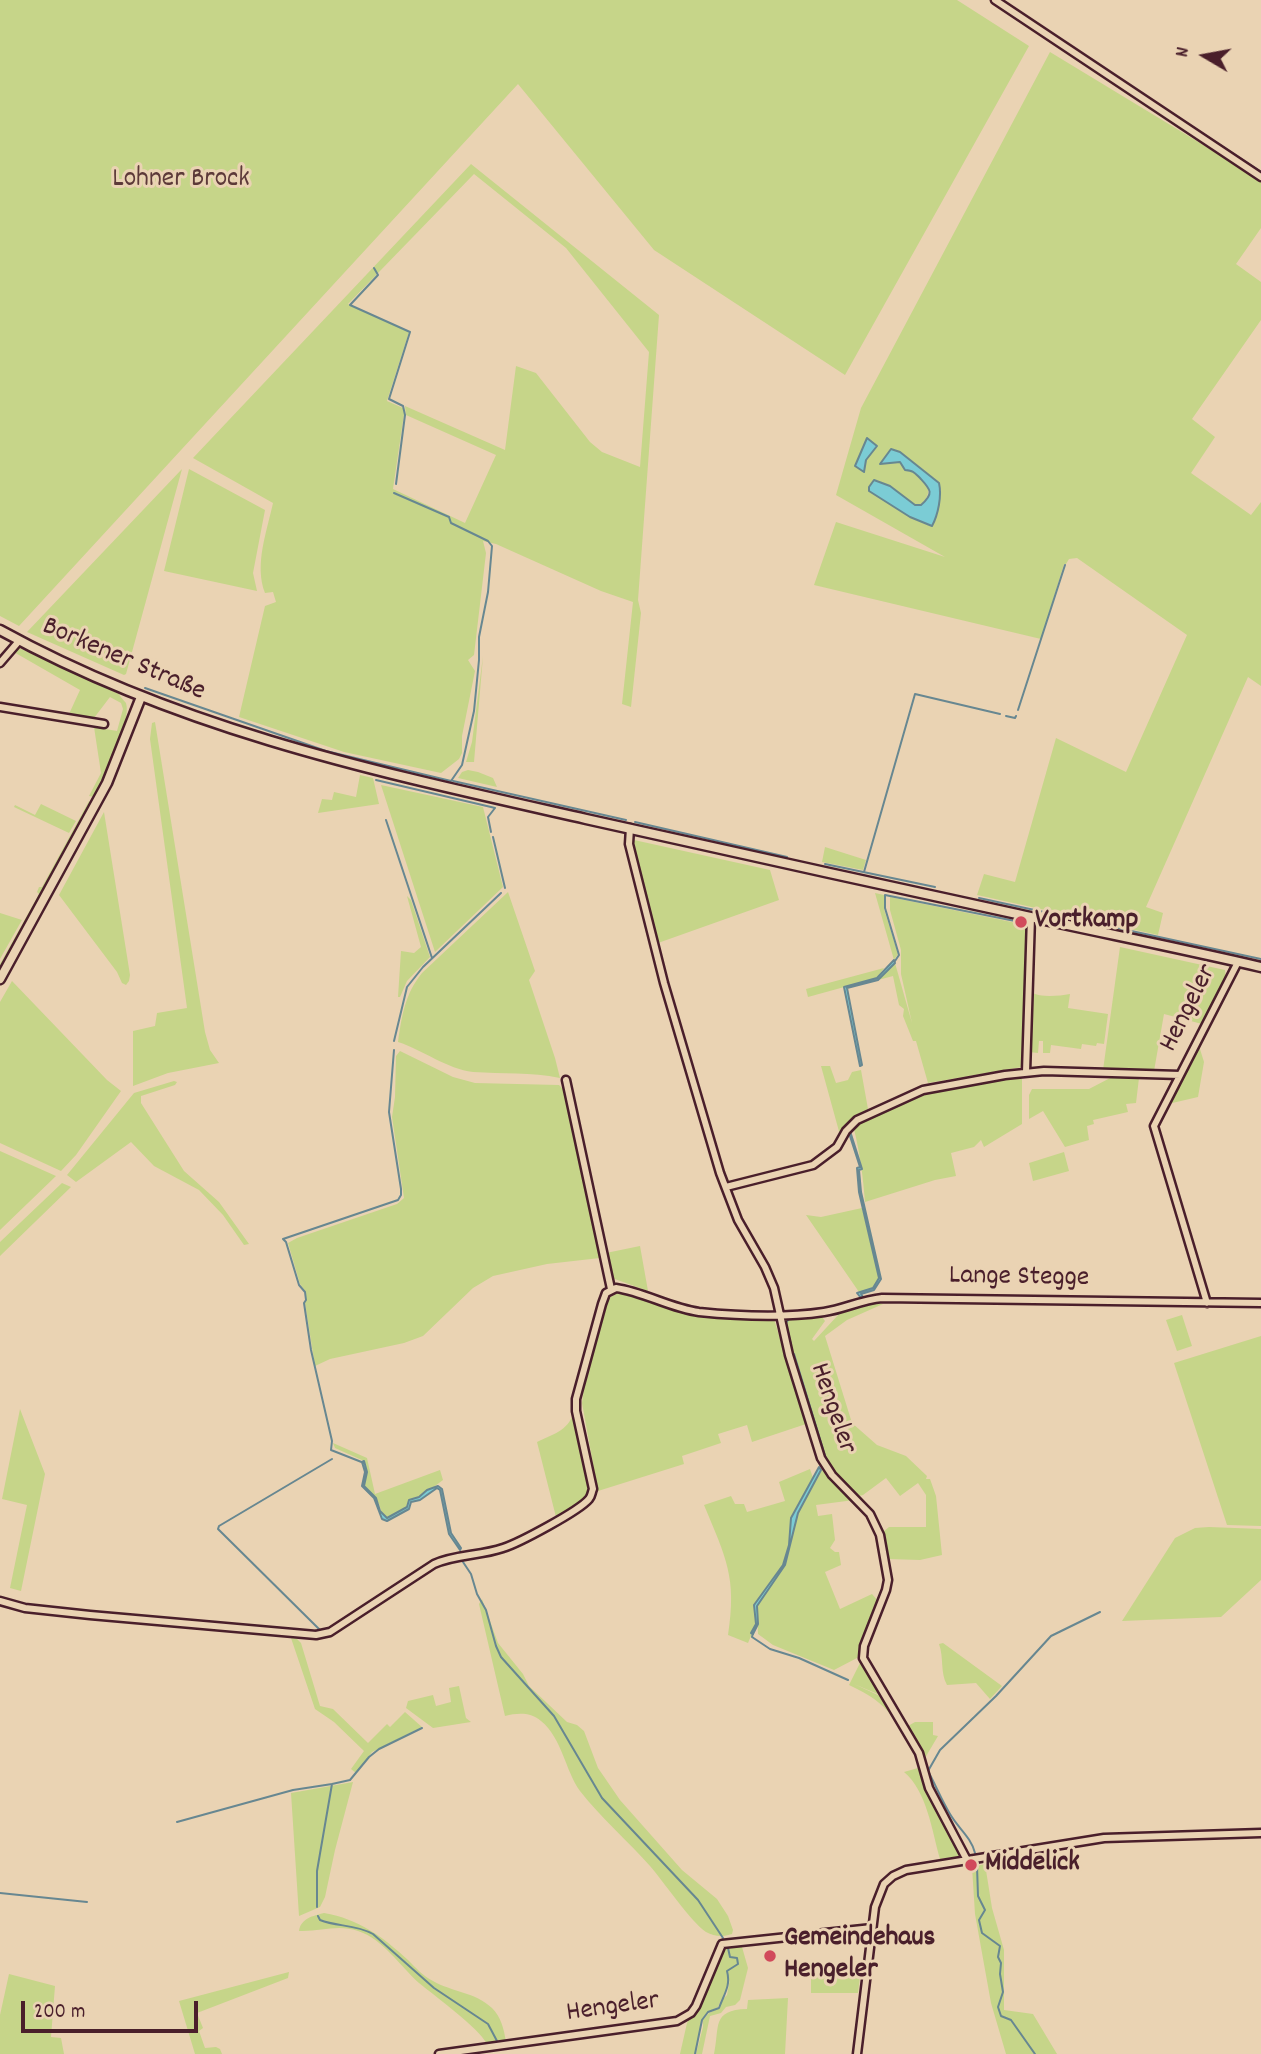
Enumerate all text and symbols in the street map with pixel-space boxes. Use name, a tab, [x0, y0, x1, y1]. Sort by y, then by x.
north arrow	[1170, 21, 1240, 91]
text: N	[1170, 45, 1198, 59]
park label: Lohner Brock	[112, 164, 250, 198]
street label: Borkener Straße	[36, 612, 210, 710]
place label: Vortkamp	[1035, 905, 1138, 939]
marker: Vortkamp	[1013, 914, 1029, 930]
street label: Hengeler	[1154, 960, 1226, 1058]
street label: Lange Stegge	[949, 1261, 1089, 1297]
street label: Hengeler	[800, 1359, 862, 1459]
place label: Middelick	[985, 1848, 1080, 1882]
marker: Middelick	[963, 1857, 979, 1873]
place label: Gemeindehaus Hengeler	[784, 1923, 935, 1989]
marker: Gemeindehaus Hengeler	[762, 1948, 778, 1964]
street label: Hengeler	[564, 1986, 662, 2032]
scale bar	[24, 1988, 201, 2032]
text: 200 m	[34, 1998, 85, 2028]

